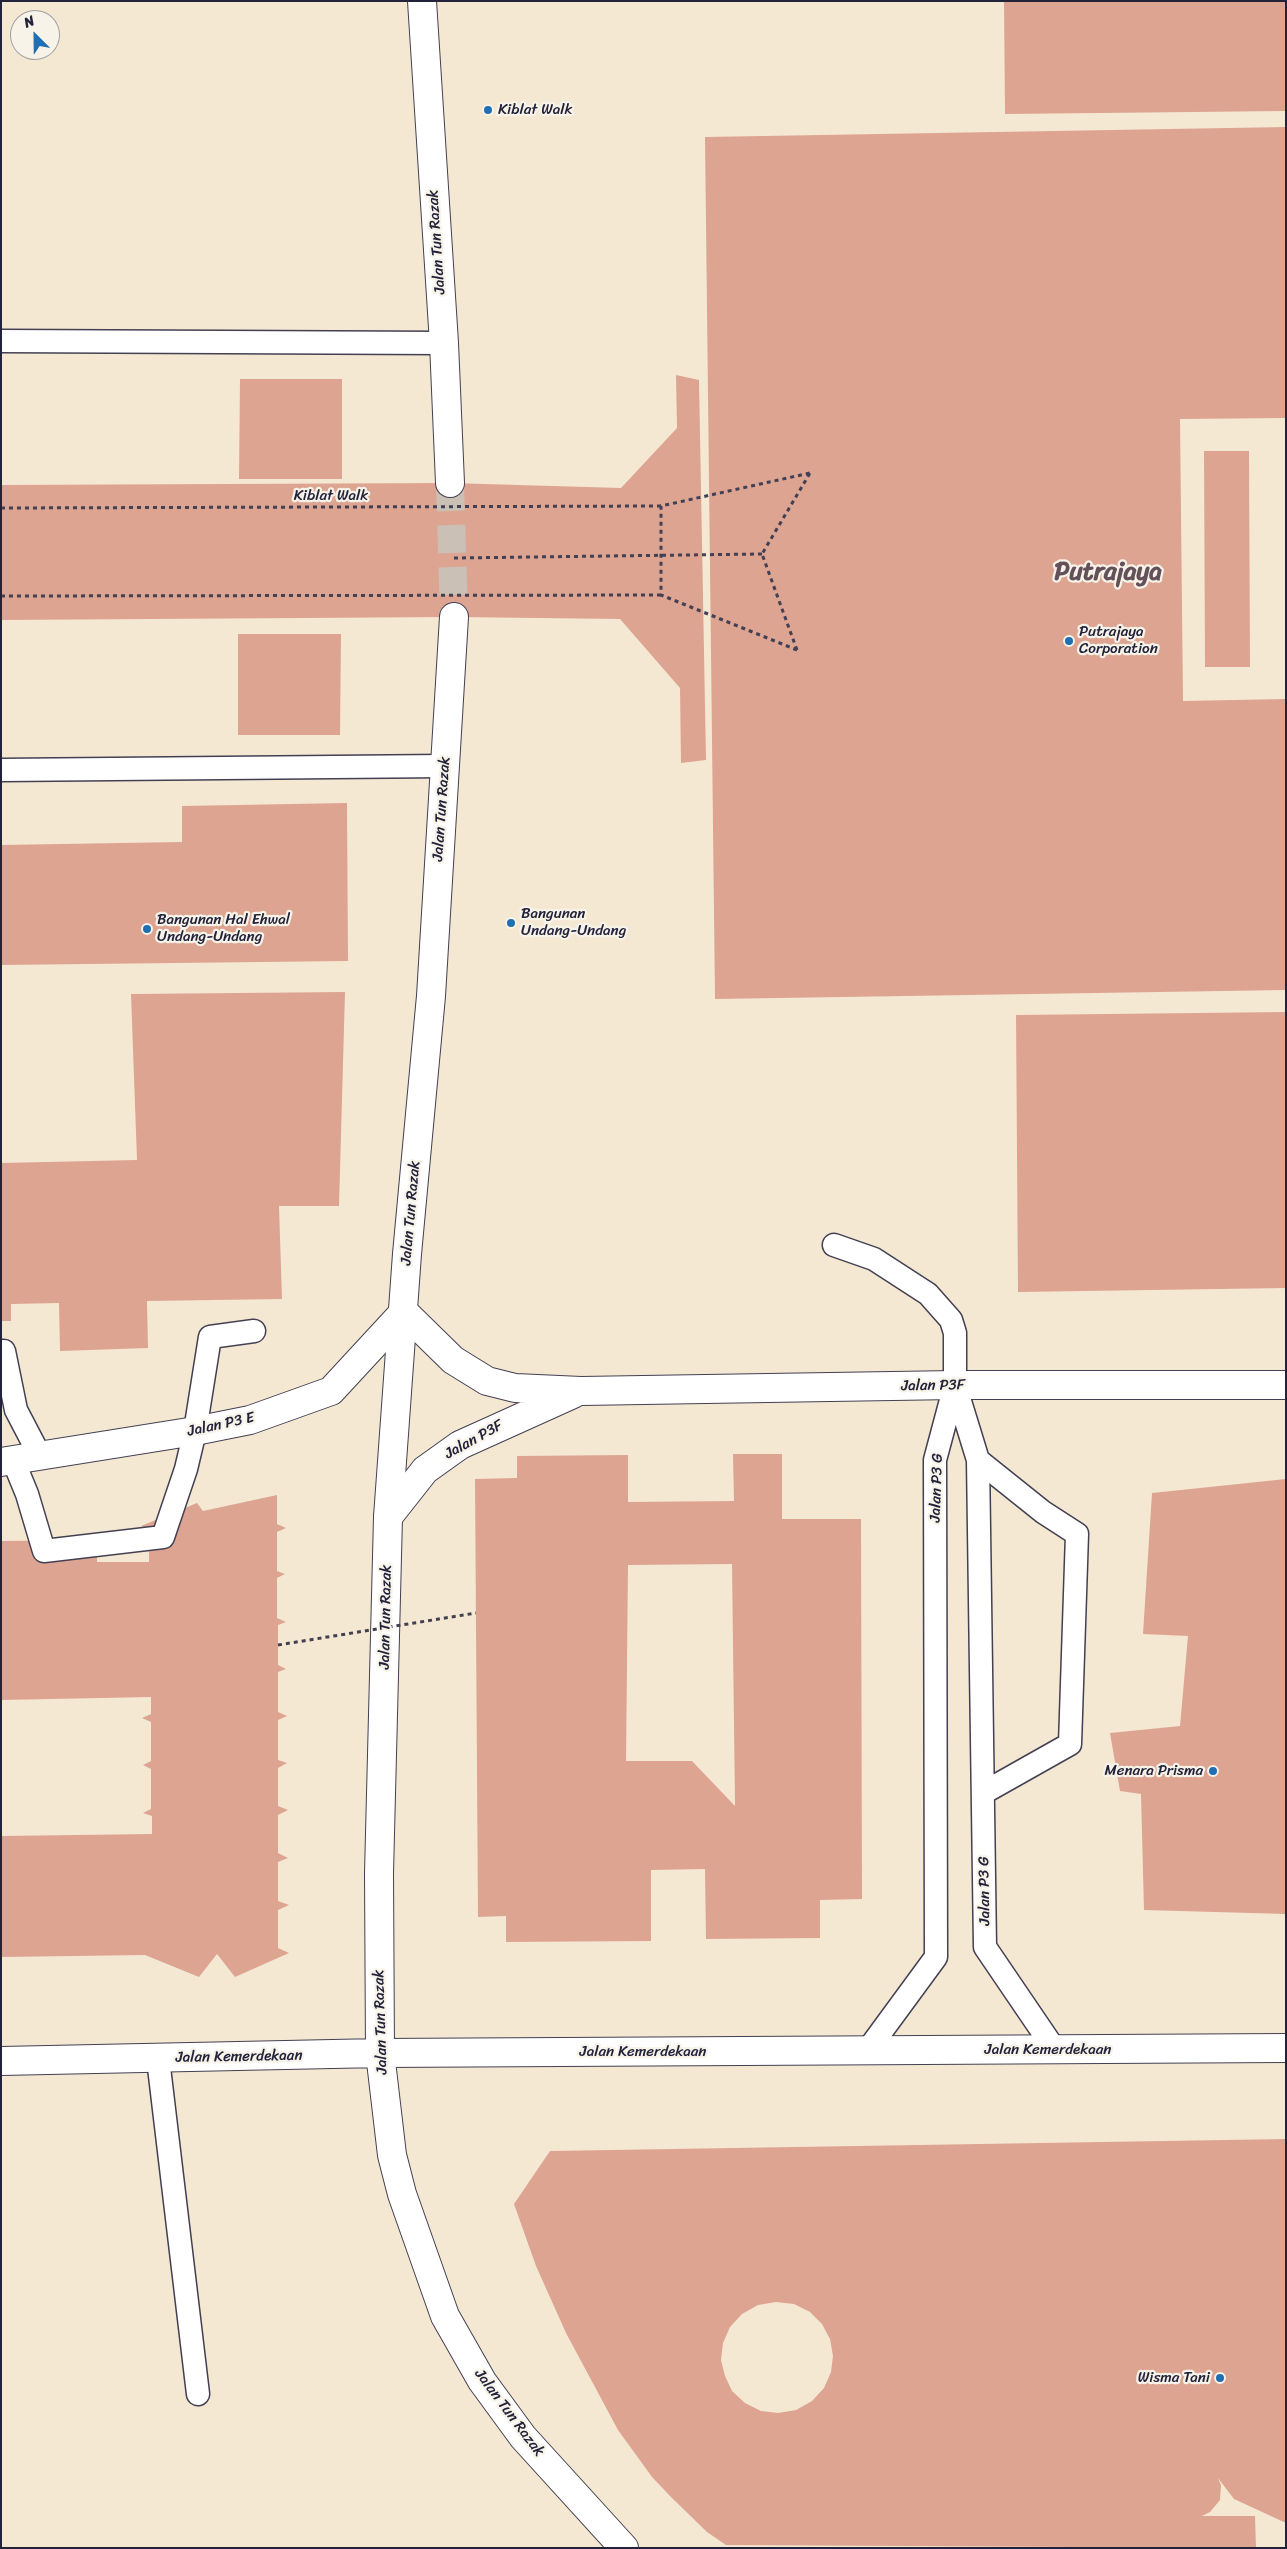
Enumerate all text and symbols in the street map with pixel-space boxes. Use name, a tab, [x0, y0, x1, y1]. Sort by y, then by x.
text: N	[20, 8, 39, 35]
north arrow	[10, 10, 60, 60]
place label: Kiblat Walk	[498, 101, 573, 119]
marker: Kiblat Walk	[482, 104, 494, 116]
street label: Jalan Tun Razak	[424, 189, 450, 295]
street label: Kiblat Walk	[294, 487, 368, 505]
district label: Putrajaya	[1054, 558, 1162, 588]
place label: Putrajaya Corporation	[1079, 623, 1158, 658]
marker: Putrajaya Corporation	[1063, 635, 1075, 647]
street label: Jalan Tun Razak	[429, 756, 455, 862]
place label: Bangunan Undang-Undang	[521, 905, 626, 940]
place label: Bangunan Hal Ehwal Undang-Undang	[157, 911, 290, 946]
marker: Bangunan Undang-Undang	[505, 917, 517, 929]
marker: Bangunan Hal Ehwal Undang-Undang	[141, 923, 153, 935]
street label: Jalan Tun Razak	[397, 1160, 425, 1266]
street label: Jalan P3F	[901, 1376, 965, 1396]
street label: Jalan P3 E	[186, 1409, 256, 1441]
street label: Jalan P3F	[442, 1417, 506, 1463]
street label: Jalan P3 G	[927, 1453, 947, 1523]
street label: Jalan Tun Razak	[376, 1565, 396, 1669]
place label: Menara Prisma	[1105, 1762, 1203, 1780]
marker: Menara Prisma	[1207, 1765, 1219, 1777]
street label: Jalan P3 G	[975, 1856, 995, 1926]
street label: Jalan Tun Razak	[370, 1969, 392, 2075]
street label: Jalan Kemerdekaan	[985, 2041, 1111, 2059]
street label: Jalan Kemerdekaan	[580, 2043, 706, 2061]
street label: Jalan Kemerdekaan	[175, 2047, 303, 2067]
street label: Jalan Tun Razak	[470, 2366, 548, 2460]
place label: Wisma Tani	[1138, 2369, 1210, 2387]
marker: Wisma Tani	[1214, 2372, 1226, 2384]

